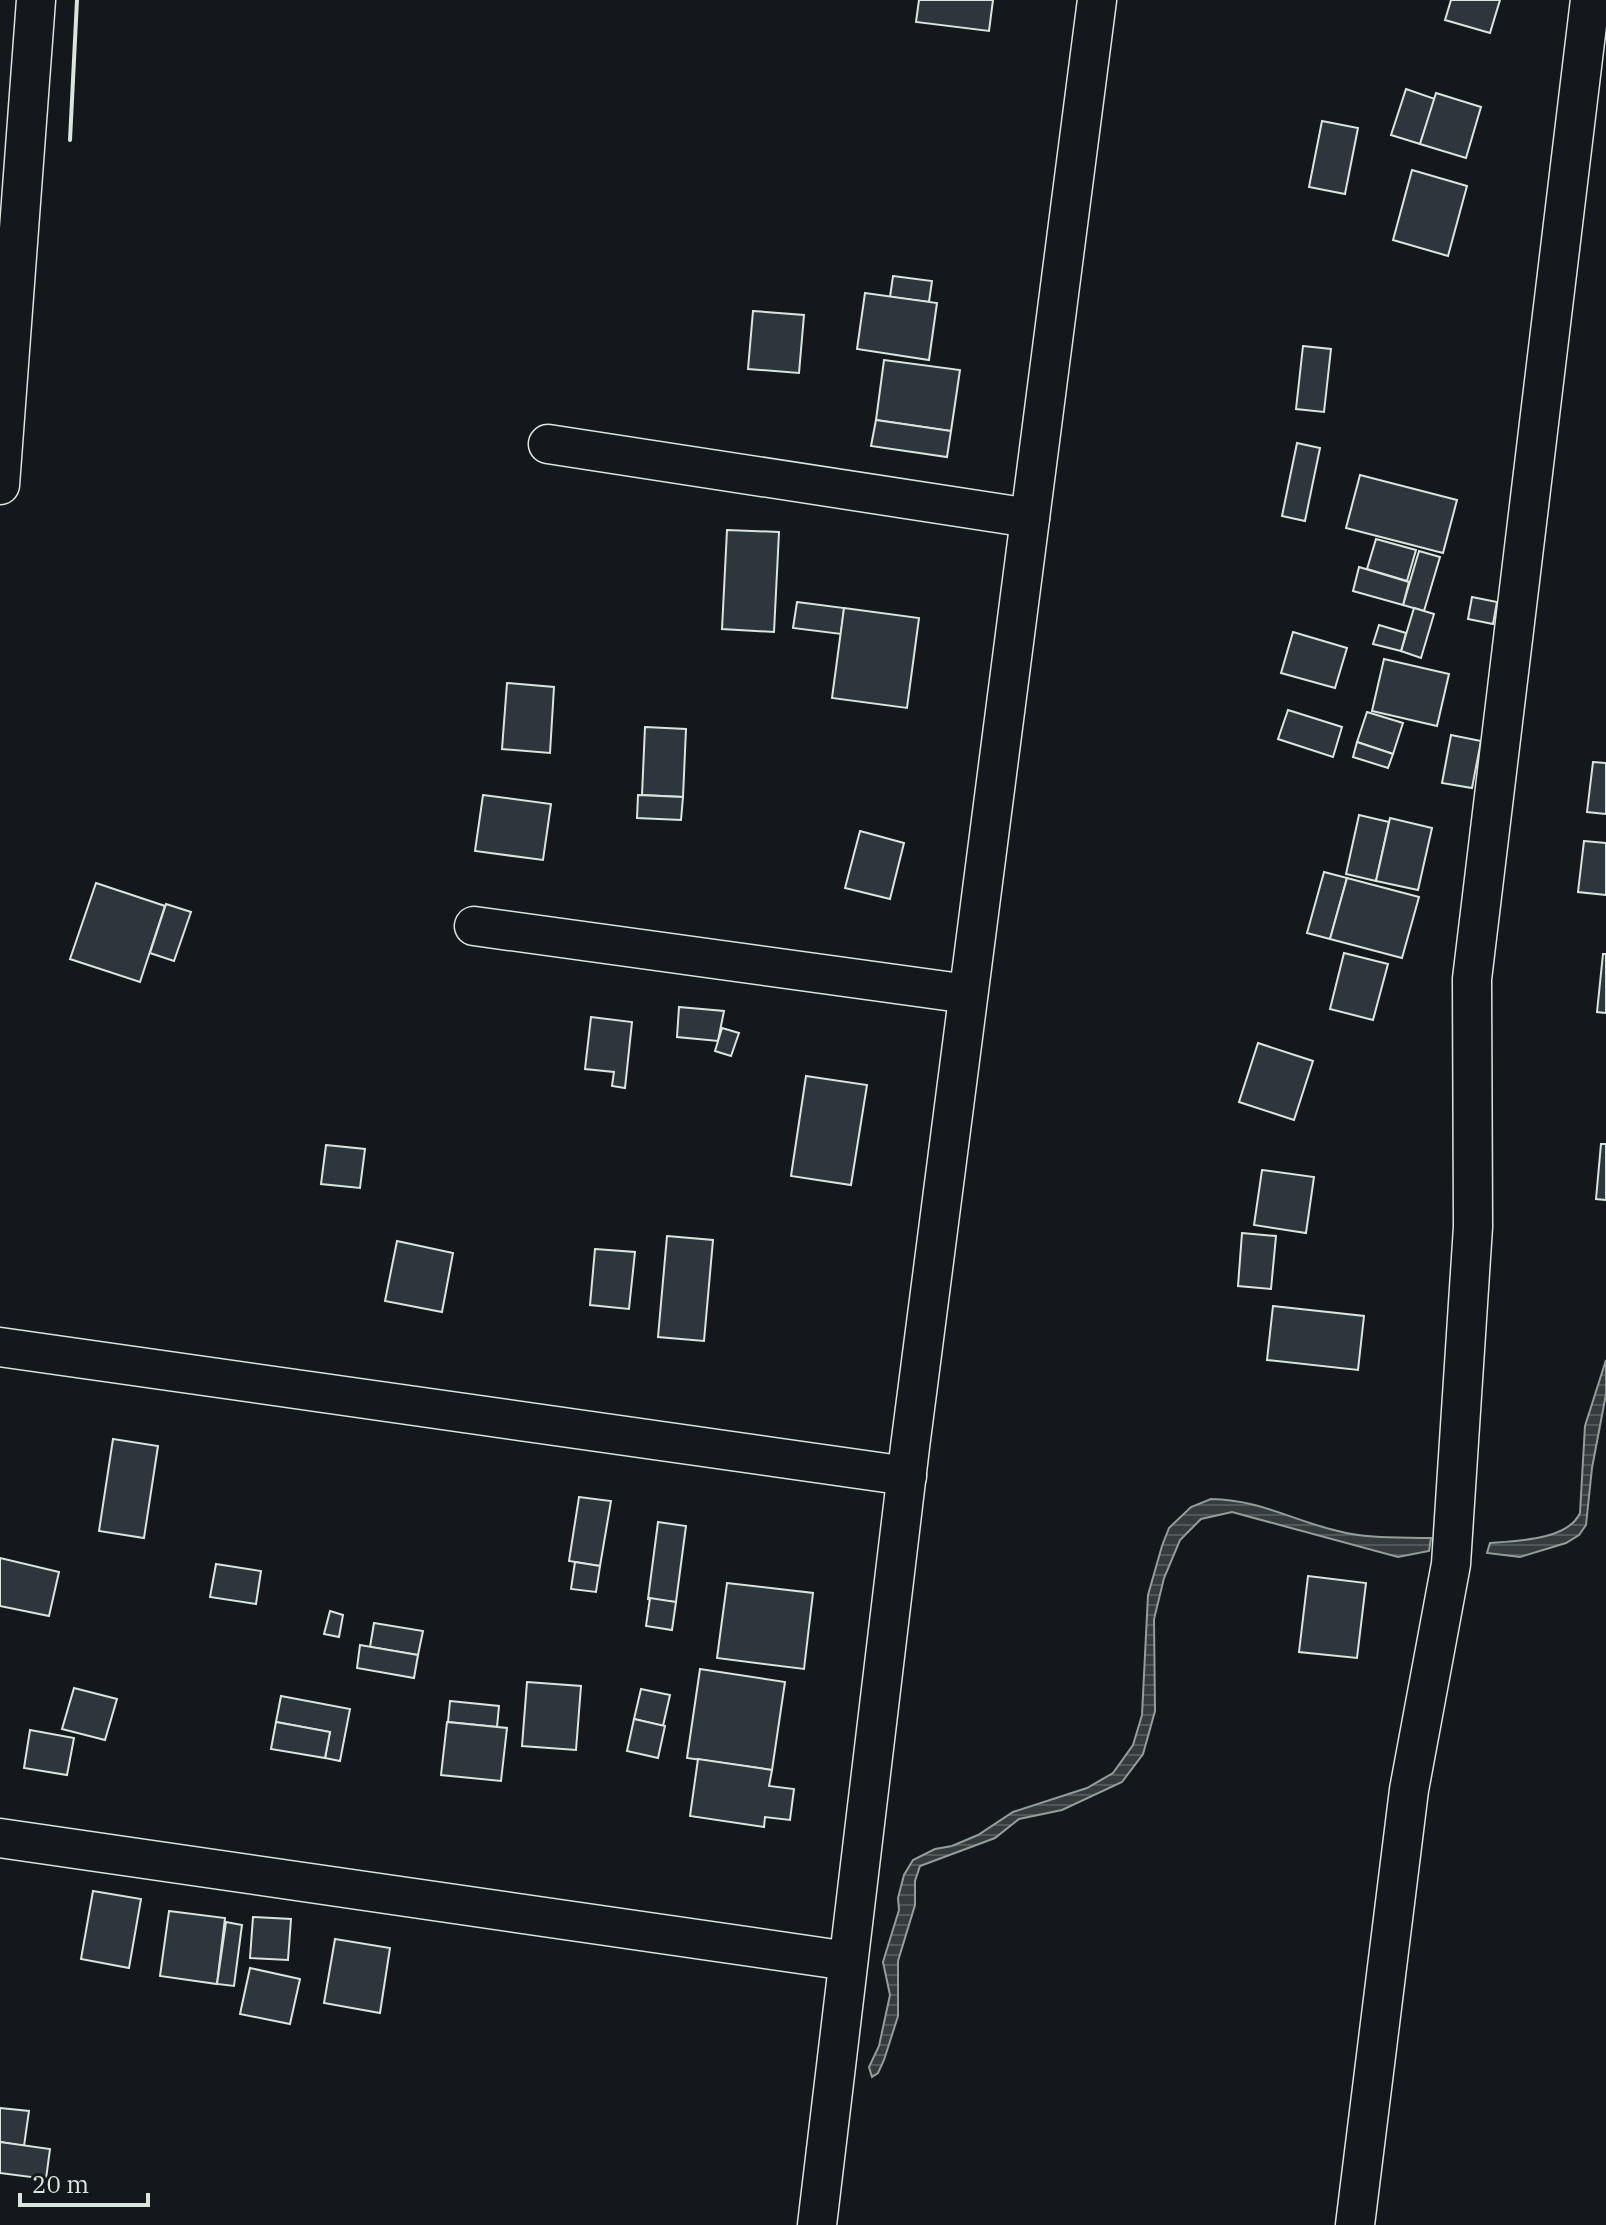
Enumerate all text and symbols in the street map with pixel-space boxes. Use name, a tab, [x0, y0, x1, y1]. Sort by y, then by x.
scale bar	[20, 2157, 148, 2207]
text: 20 m	[32, 2168, 89, 2200]

